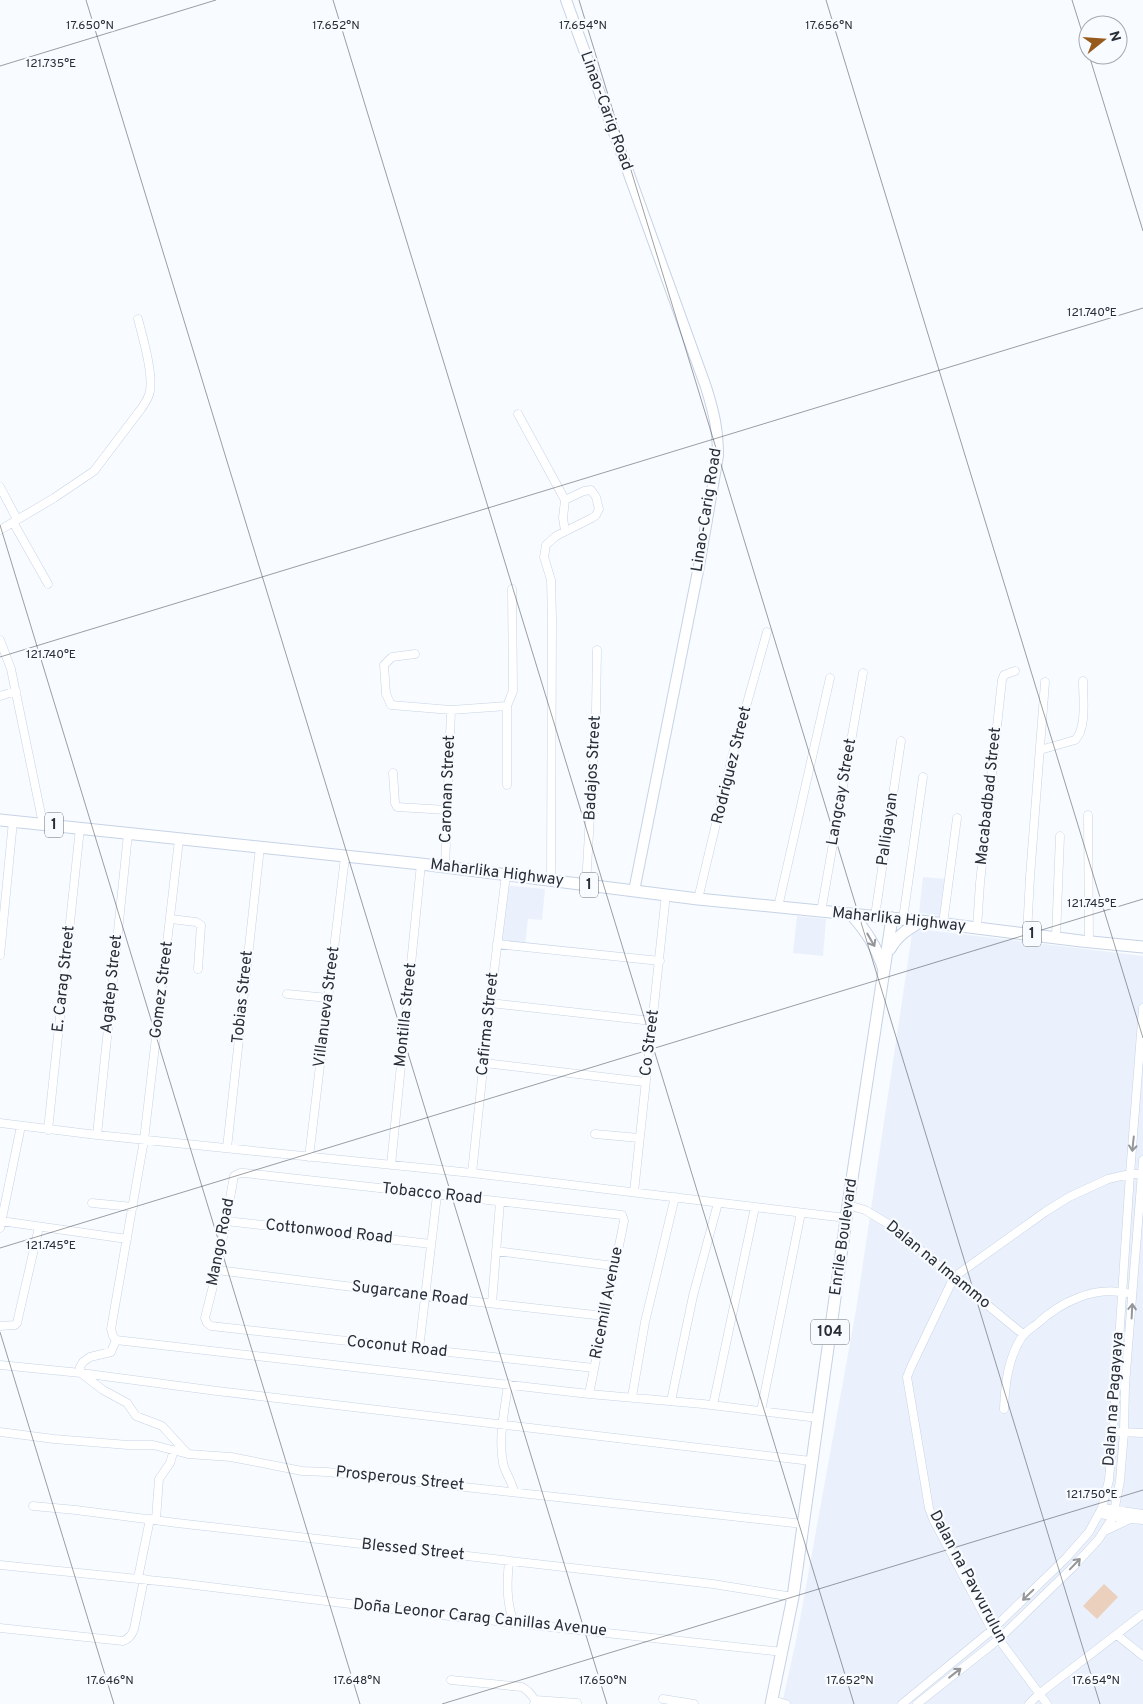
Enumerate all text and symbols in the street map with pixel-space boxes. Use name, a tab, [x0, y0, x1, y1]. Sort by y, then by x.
north arrow	[1078, 15, 1128, 65]
text: 17.650°N	[66, 18, 114, 34]
text: 17.652°N	[312, 18, 360, 34]
text: 17.654°N	[559, 18, 607, 34]
text: 17.656°N	[805, 18, 853, 34]
text: N	[1104, 29, 1124, 44]
street label: Linao-Carig Road	[575, 49, 637, 173]
text: 121.735°E	[26, 56, 76, 72]
text: 121.740°E	[1067, 305, 1117, 321]
street label: Linao-Carig Road	[687, 447, 727, 573]
text: 121.740°E	[26, 647, 76, 663]
street label: Rodriguez Street	[708, 704, 756, 826]
street label: Badajos Street	[580, 715, 606, 821]
street label: Macabadbad Street	[972, 726, 1006, 866]
street label: Caronan Street	[436, 735, 460, 843]
street label: Langcay Street	[823, 737, 861, 847]
street label: Palligayan	[873, 791, 903, 867]
road number: 1	[45, 812, 63, 838]
street label: Maharlika Highway	[429, 855, 565, 891]
road number: 1	[580, 872, 598, 898]
text: 121.745°E	[1067, 896, 1117, 912]
street label: Maharlika Highway	[831, 903, 967, 937]
road number: 1	[1023, 922, 1041, 946]
street label: E. Carag Street	[48, 925, 80, 1033]
street label: Agatep Street	[97, 933, 127, 1035]
one-way arrow	[867, 933, 877, 947]
street label: Gomez Street	[146, 940, 178, 1040]
street label: Villanueva Street	[310, 945, 344, 1069]
street label: Tobias Street	[228, 949, 258, 1045]
street label: Montilla Street	[391, 962, 421, 1068]
street label: Cafirma Street	[473, 971, 503, 1077]
street label: Co Street	[636, 1008, 664, 1078]
one-way arrow	[1128, 1136, 1138, 1152]
street label: Enrile Boulevard	[826, 1177, 862, 1297]
street label: Tobacco Road	[381, 1179, 483, 1209]
street label: Mango Road	[203, 1196, 239, 1288]
street label: Cottonwood Road	[264, 1215, 394, 1249]
street label: Dalan na Imammo	[882, 1217, 995, 1313]
text: 121.745°E	[26, 1238, 76, 1254]
street label: Ricemill Avenue	[586, 1245, 628, 1361]
street label: Sugarcane Road	[351, 1277, 469, 1311]
one-way arrow	[1127, 1304, 1136, 1320]
road number: 104	[811, 1320, 849, 1344]
street label: Dalan na Pagayaya	[1099, 1331, 1129, 1467]
street label: Coconut Road	[345, 1332, 449, 1362]
street label: Prosperous Street	[335, 1462, 465, 1496]
text: 121.750°E	[1066, 1487, 1118, 1503]
street label: Dalan na Pavvurulun	[925, 1507, 1011, 1647]
street label: Blessed Street	[360, 1535, 466, 1565]
one-way arrow	[1069, 1558, 1081, 1571]
one-way arrow	[1022, 1589, 1034, 1601]
street label: Doña Leonor Carag Canillas Avenue	[352, 1595, 608, 1641]
one-way arrow	[948, 1668, 961, 1679]
text: 17.646°N	[86, 1673, 134, 1689]
text: 17.648°N	[333, 1673, 381, 1689]
text: 17.650°N	[579, 1673, 627, 1689]
text: 17.652°N	[826, 1673, 874, 1689]
text: 17.654°N	[1072, 1673, 1120, 1689]

